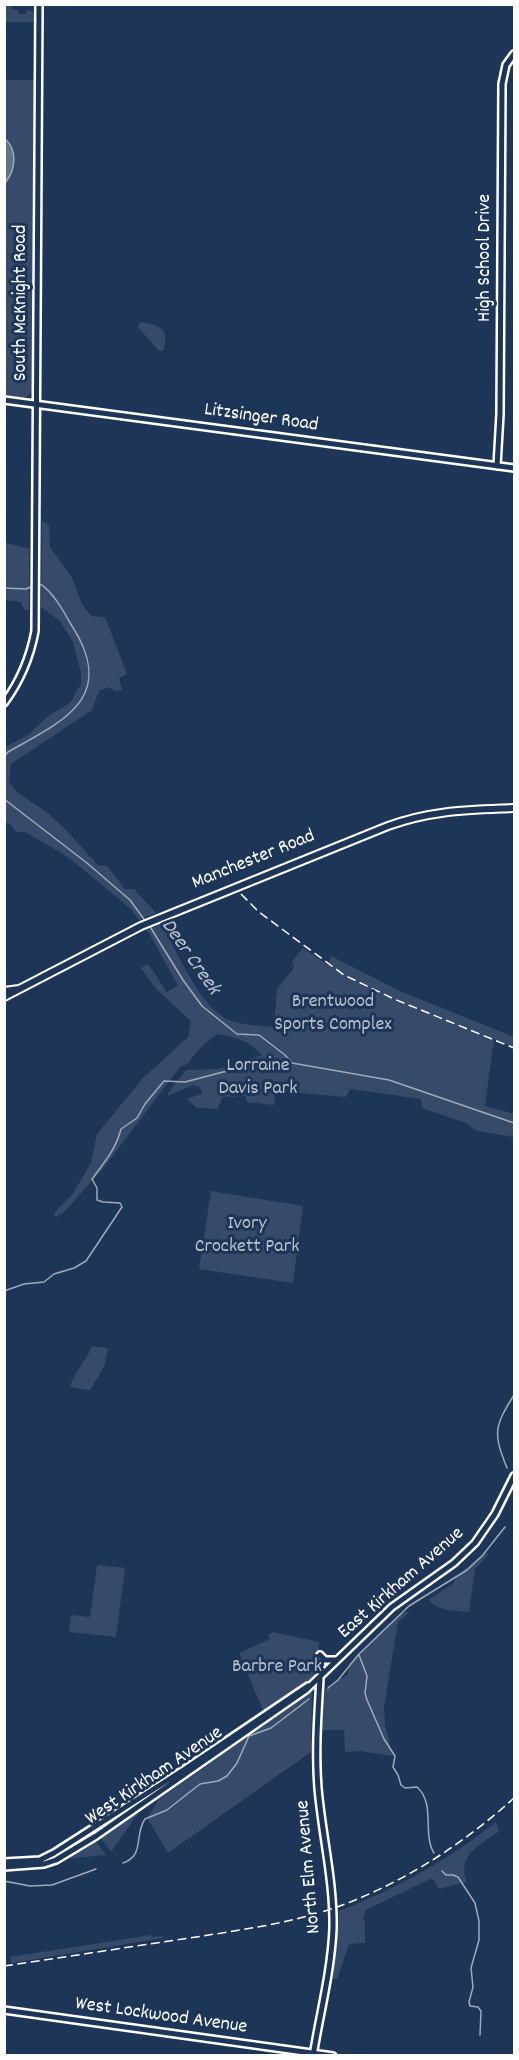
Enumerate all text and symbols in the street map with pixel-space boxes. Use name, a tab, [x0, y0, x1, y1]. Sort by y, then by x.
street label: High School Drive	[474, 194, 498, 322]
street label: South McKnight Road	[10, 225, 34, 381]
street label: Litzsinger Road	[202, 399, 320, 439]
street label: Manchester Road	[189, 825, 319, 897]
water label: Deer Creek	[154, 915, 224, 1001]
park label: Brentwood Sports Complex	[274, 991, 392, 1038]
park label: Lorraine Davis Park	[219, 1055, 297, 1102]
park label: Ivory Crockett Park	[195, 1213, 299, 1260]
street label: East Kirkham Avenue	[334, 1523, 470, 1645]
park label: Barbre Park	[232, 1656, 322, 1680]
street label: West Kirkham Avenue	[82, 1722, 228, 1832]
street label: North Elm Avenue	[292, 1799, 328, 1935]
street label: West Lockwood Avenue	[74, 1993, 248, 2041]

